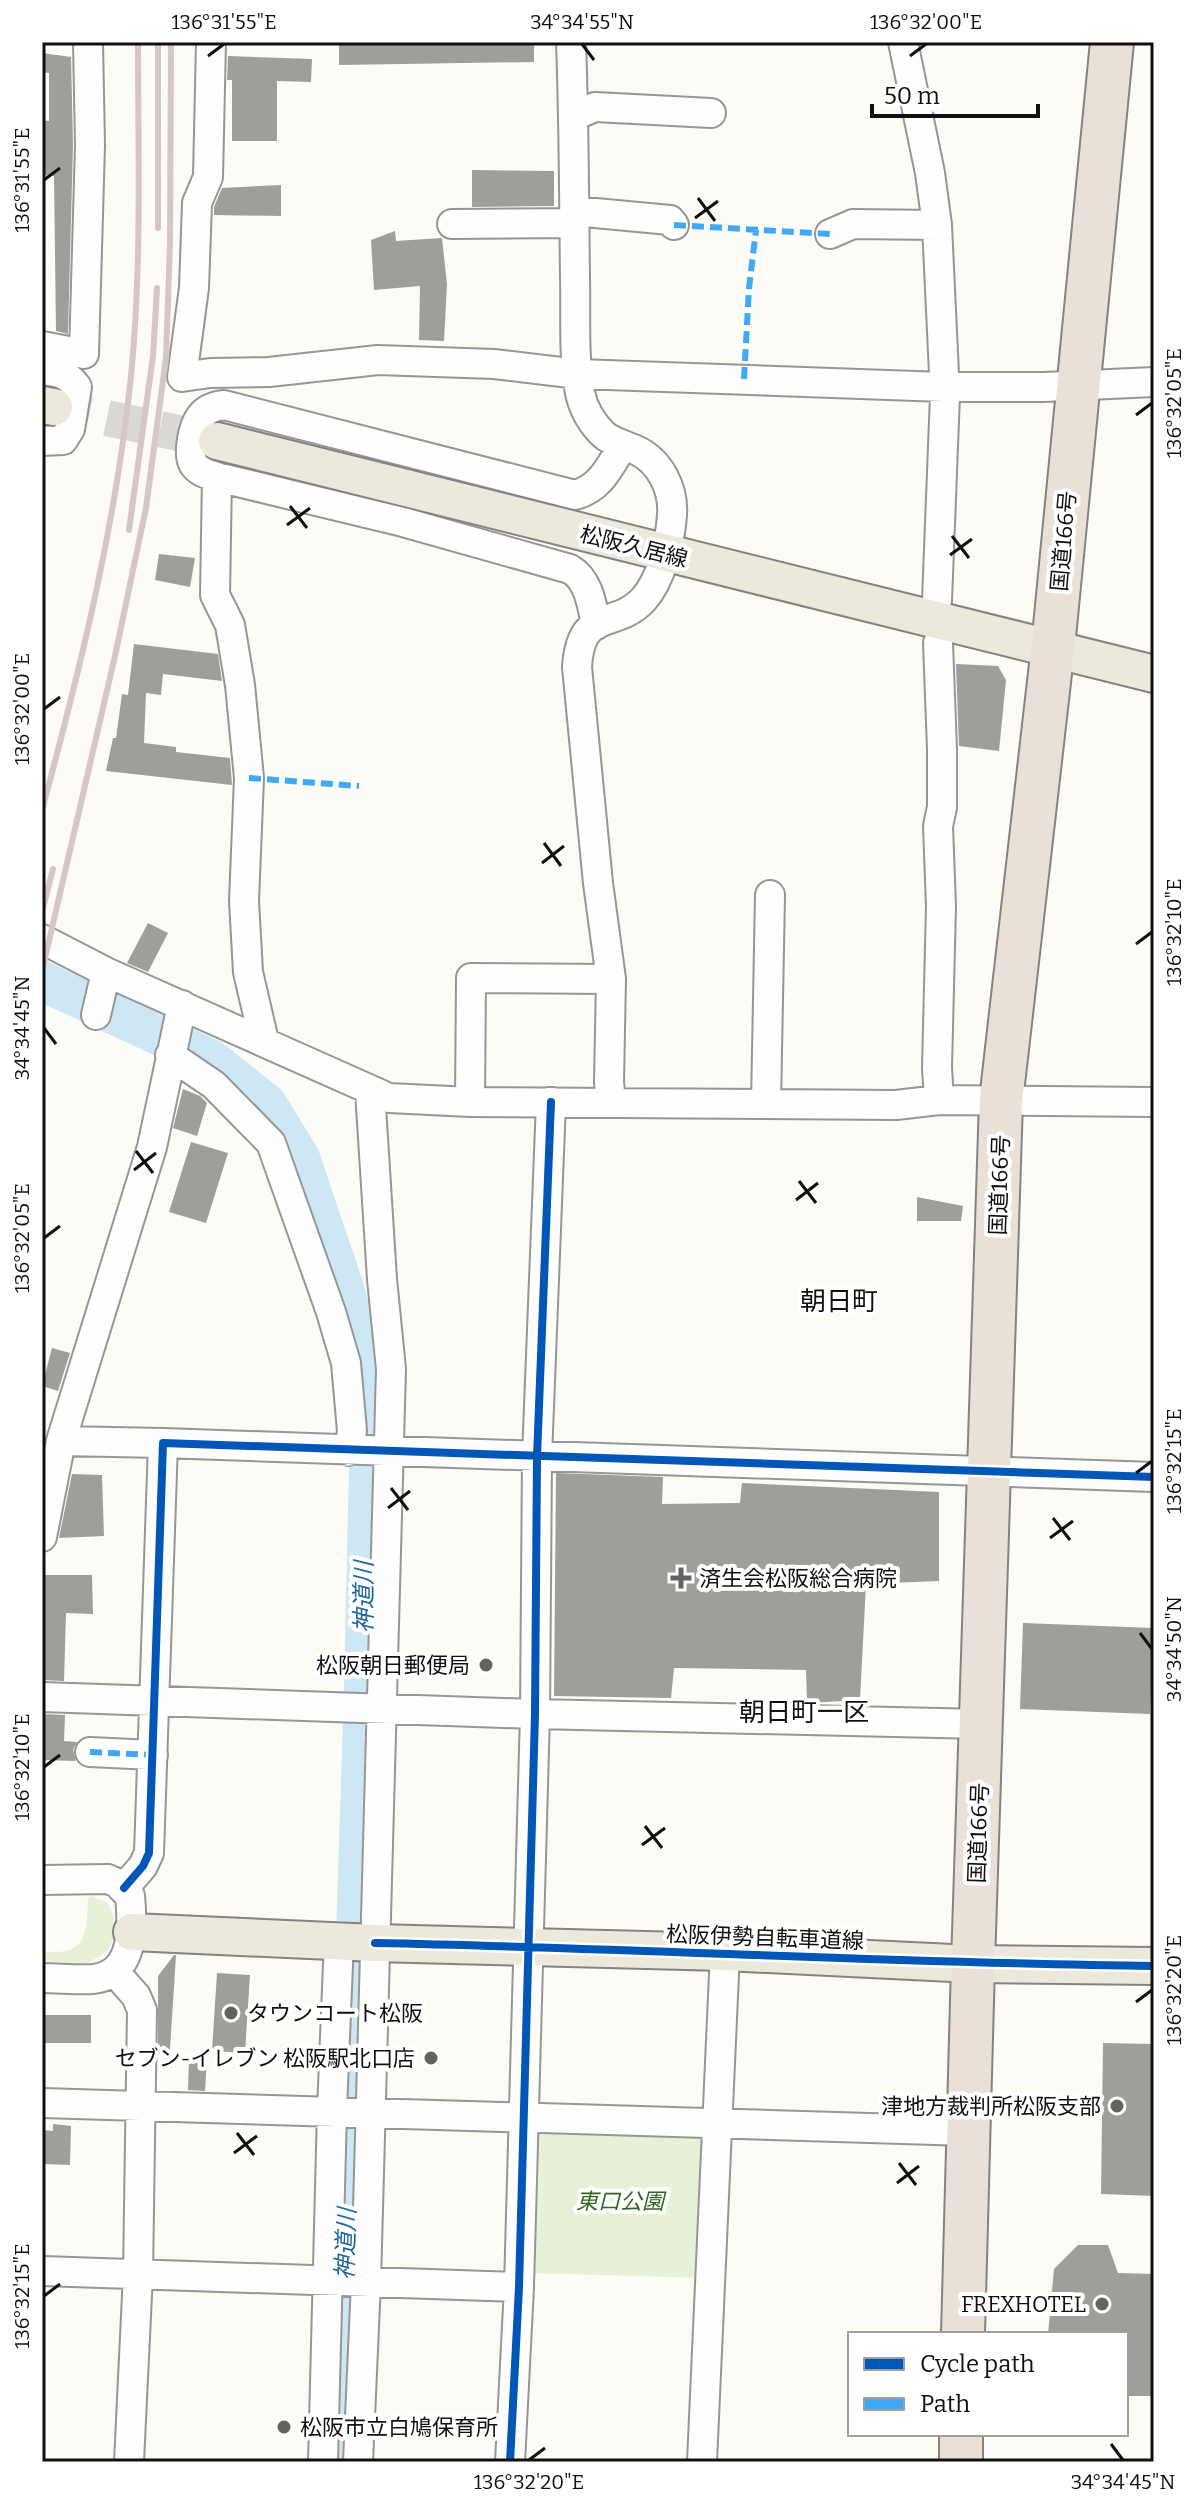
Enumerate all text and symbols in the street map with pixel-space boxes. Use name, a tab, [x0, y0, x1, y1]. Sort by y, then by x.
text: 136°31'55"E	[171, 10, 277, 34]
text: 34°34'55"N	[530, 10, 634, 34]
text: 136°32'00"E	[870, 10, 982, 34]
scale bar	[872, 68, 1038, 118]
text: 50 m	[884, 82, 940, 110]
text: 136°31'55"E	[10, 127, 34, 233]
text: 136°32'05"E	[1162, 348, 1186, 458]
street label: 国道166号	[1046, 490, 1081, 592]
street label: 松阪久居線	[577, 520, 691, 573]
text: 136°32'00"E	[10, 653, 34, 765]
text: 136°32'10"E	[1162, 878, 1186, 986]
text: 34°34'45"N	[10, 975, 34, 1080]
street label: 国道166号	[984, 1134, 1015, 1236]
text: 136°32'05"E	[10, 1183, 34, 1293]
district label: 朝日町	[800, 1286, 878, 1317]
text: 136°32'15"E	[1162, 1408, 1186, 1514]
water label: 神道川	[350, 1558, 378, 1633]
place label: 済生会松阪総合病院	[699, 1565, 897, 1592]
marker: 済生会松阪総合病院	[670, 1567, 692, 1589]
text: 34°34'50"N	[1162, 1596, 1186, 1702]
place label: 松阪朝日郵便局	[316, 1652, 470, 1679]
marker: 松阪朝日郵便局	[477, 1656, 495, 1674]
district label: 朝日町一区	[739, 1697, 869, 1728]
text: 136°32'10"E	[10, 1713, 34, 1821]
street label: 国道166号	[963, 1782, 994, 1884]
street label: 松阪伊勢自転車道線	[666, 1921, 864, 1954]
text: 136°32'20"E	[1162, 1935, 1186, 2045]
place label: タウンコート松阪	[247, 2000, 423, 2027]
marker: タウンコート松阪	[222, 2004, 240, 2022]
place label: セブン-イレブン 松阪駅北口店	[115, 2045, 415, 2072]
marker: セブン-イレブン 松阪駅北口店	[422, 2049, 440, 2067]
place label: 津地方裁判所松阪支部	[881, 2093, 1101, 2120]
marker: 津地方裁判所松阪支部	[1108, 2097, 1126, 2115]
park label: 東口公園	[576, 2188, 667, 2215]
water label: 神道川	[331, 2205, 361, 2280]
text: 136°32'15"E	[10, 2243, 34, 2349]
place label: FREXHOTEL	[961, 2291, 1086, 2318]
marker: FREXHOTEL	[1093, 2295, 1111, 2313]
legend	[848, 2332, 1128, 2436]
text: Cycle path	[920, 2350, 1035, 2378]
text: Path	[920, 2390, 970, 2418]
place label: 松阪市立白鳩保育所	[300, 2414, 498, 2441]
marker: 松阪市立白鳩保育所	[275, 2418, 293, 2436]
text: 136°32'20"E	[474, 2470, 584, 2494]
text: 34°34'45"N	[1071, 2470, 1176, 2494]

